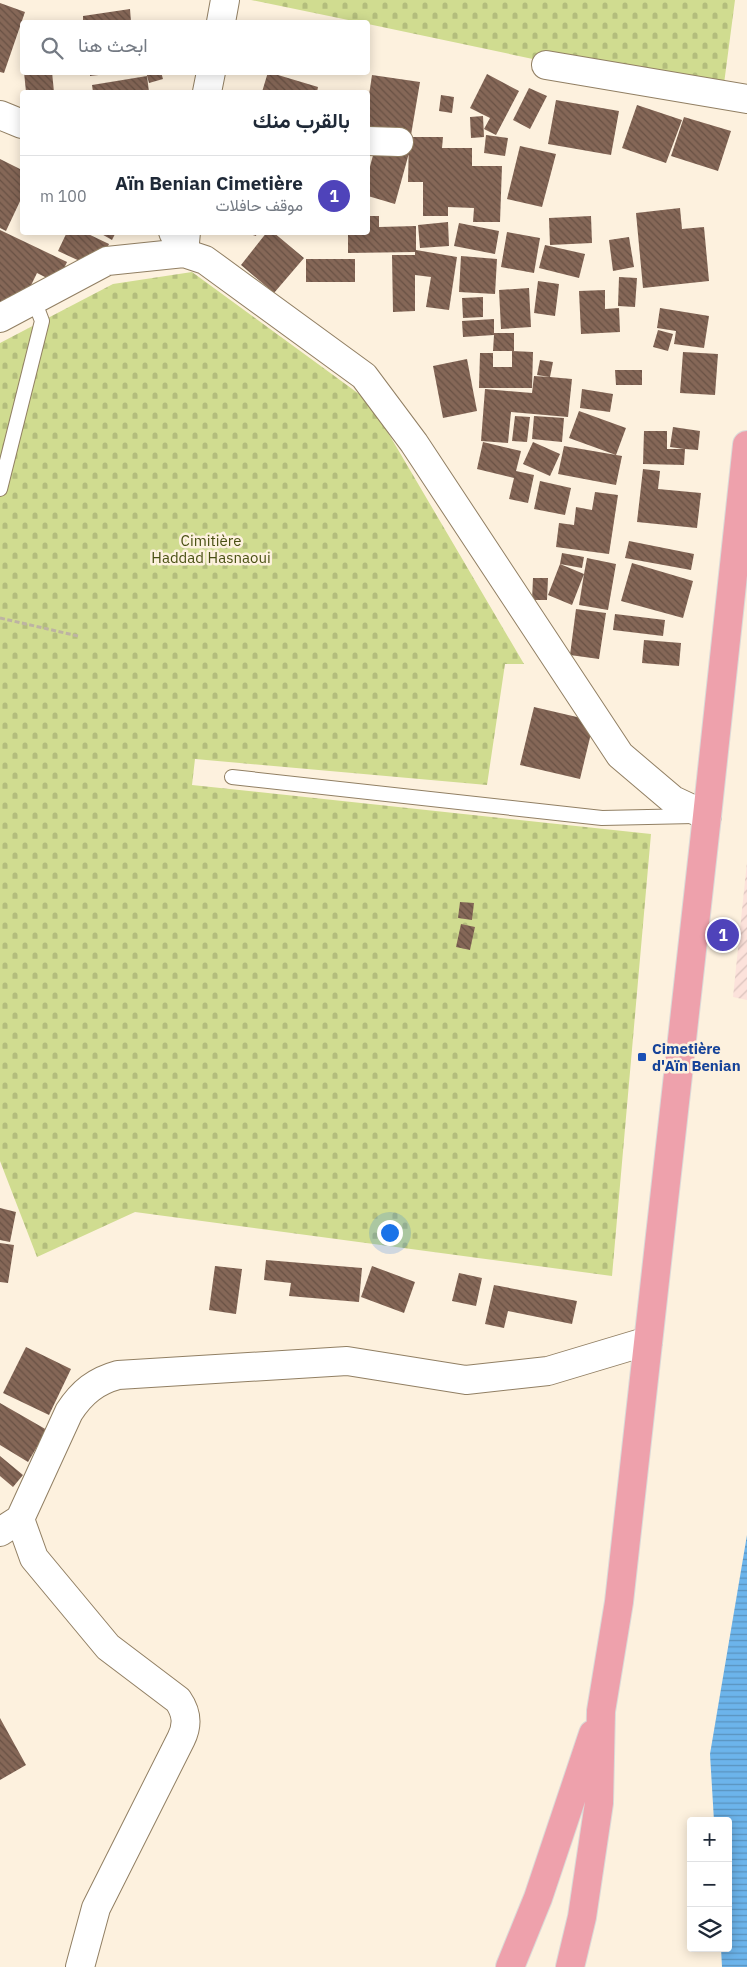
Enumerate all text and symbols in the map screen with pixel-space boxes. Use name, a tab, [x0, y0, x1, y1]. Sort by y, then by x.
search box	[20, 20, 370, 75]
text: ابحث هنا	[78, 33, 148, 57]
icon: search	[38, 34, 66, 62]
text: بالقرب منك	[253, 106, 350, 134]
text: Aïn Benian Cimetière	[115, 171, 303, 195]
text: 100 m	[40, 186, 87, 206]
text: 1	[329, 186, 339, 206]
text: موقف حافلات	[216, 195, 303, 215]
park label: Cimitière Haddad Hasnaoui	[151, 531, 271, 567]
pin: 1	[707, 916, 739, 954]
place label: Cimetière d'Aïn Benian	[652, 1039, 741, 1075]
marker: Cimetière d'Aïn Benian	[636, 1051, 648, 1063]
your location	[377, 1220, 403, 1246]
map controls	[687, 1817, 732, 1952]
button: +	[687, 1817, 732, 1862]
button: −	[687, 1862, 732, 1907]
button: layers	[687, 1907, 732, 1952]

